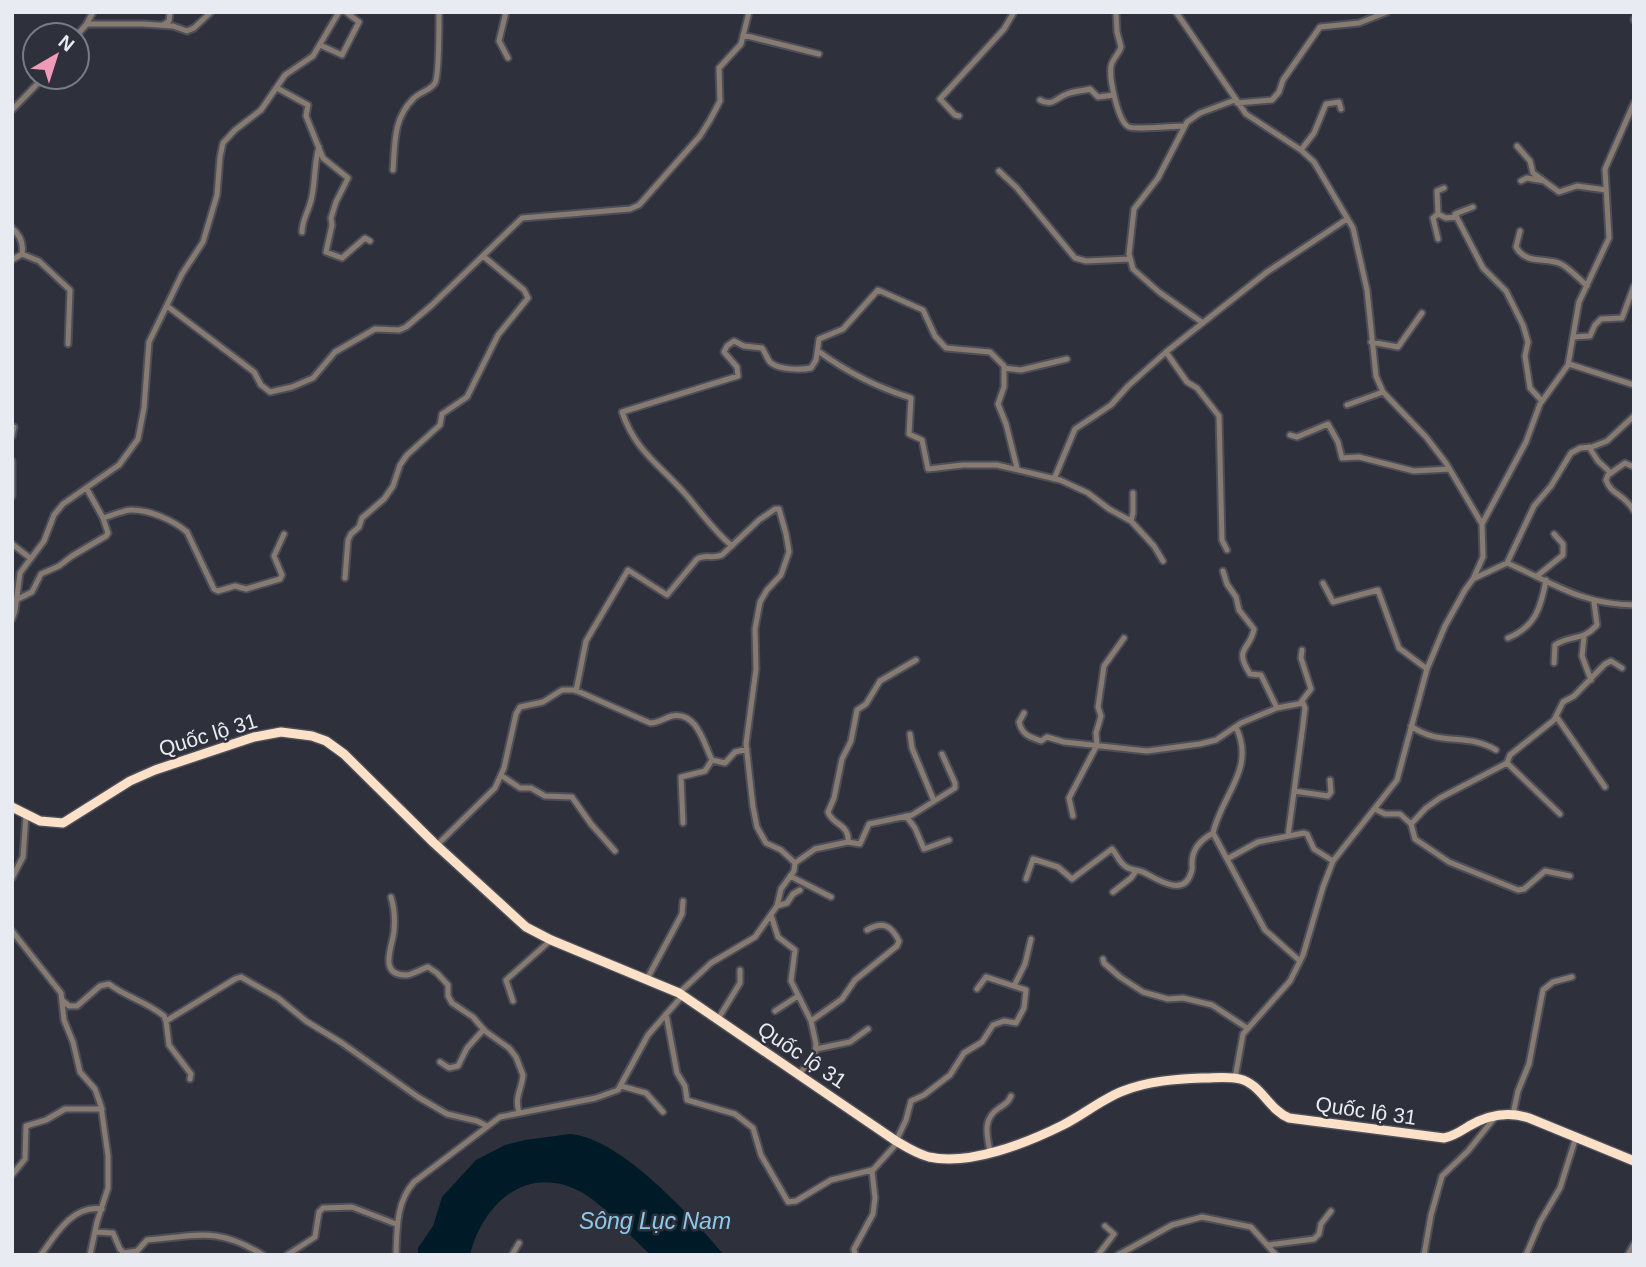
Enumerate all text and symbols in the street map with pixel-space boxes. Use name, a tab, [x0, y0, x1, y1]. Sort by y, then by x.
north arrow	[21, 21, 91, 91]
text: N	[54, 31, 78, 56]
street label: Quốc lộ 31	[156, 709, 260, 760]
street label: Quốc lộ 31	[754, 1017, 851, 1093]
street label: Quốc lộ 31	[1314, 1092, 1418, 1129]
water label: Sông Lục Nam	[579, 1208, 731, 1234]

